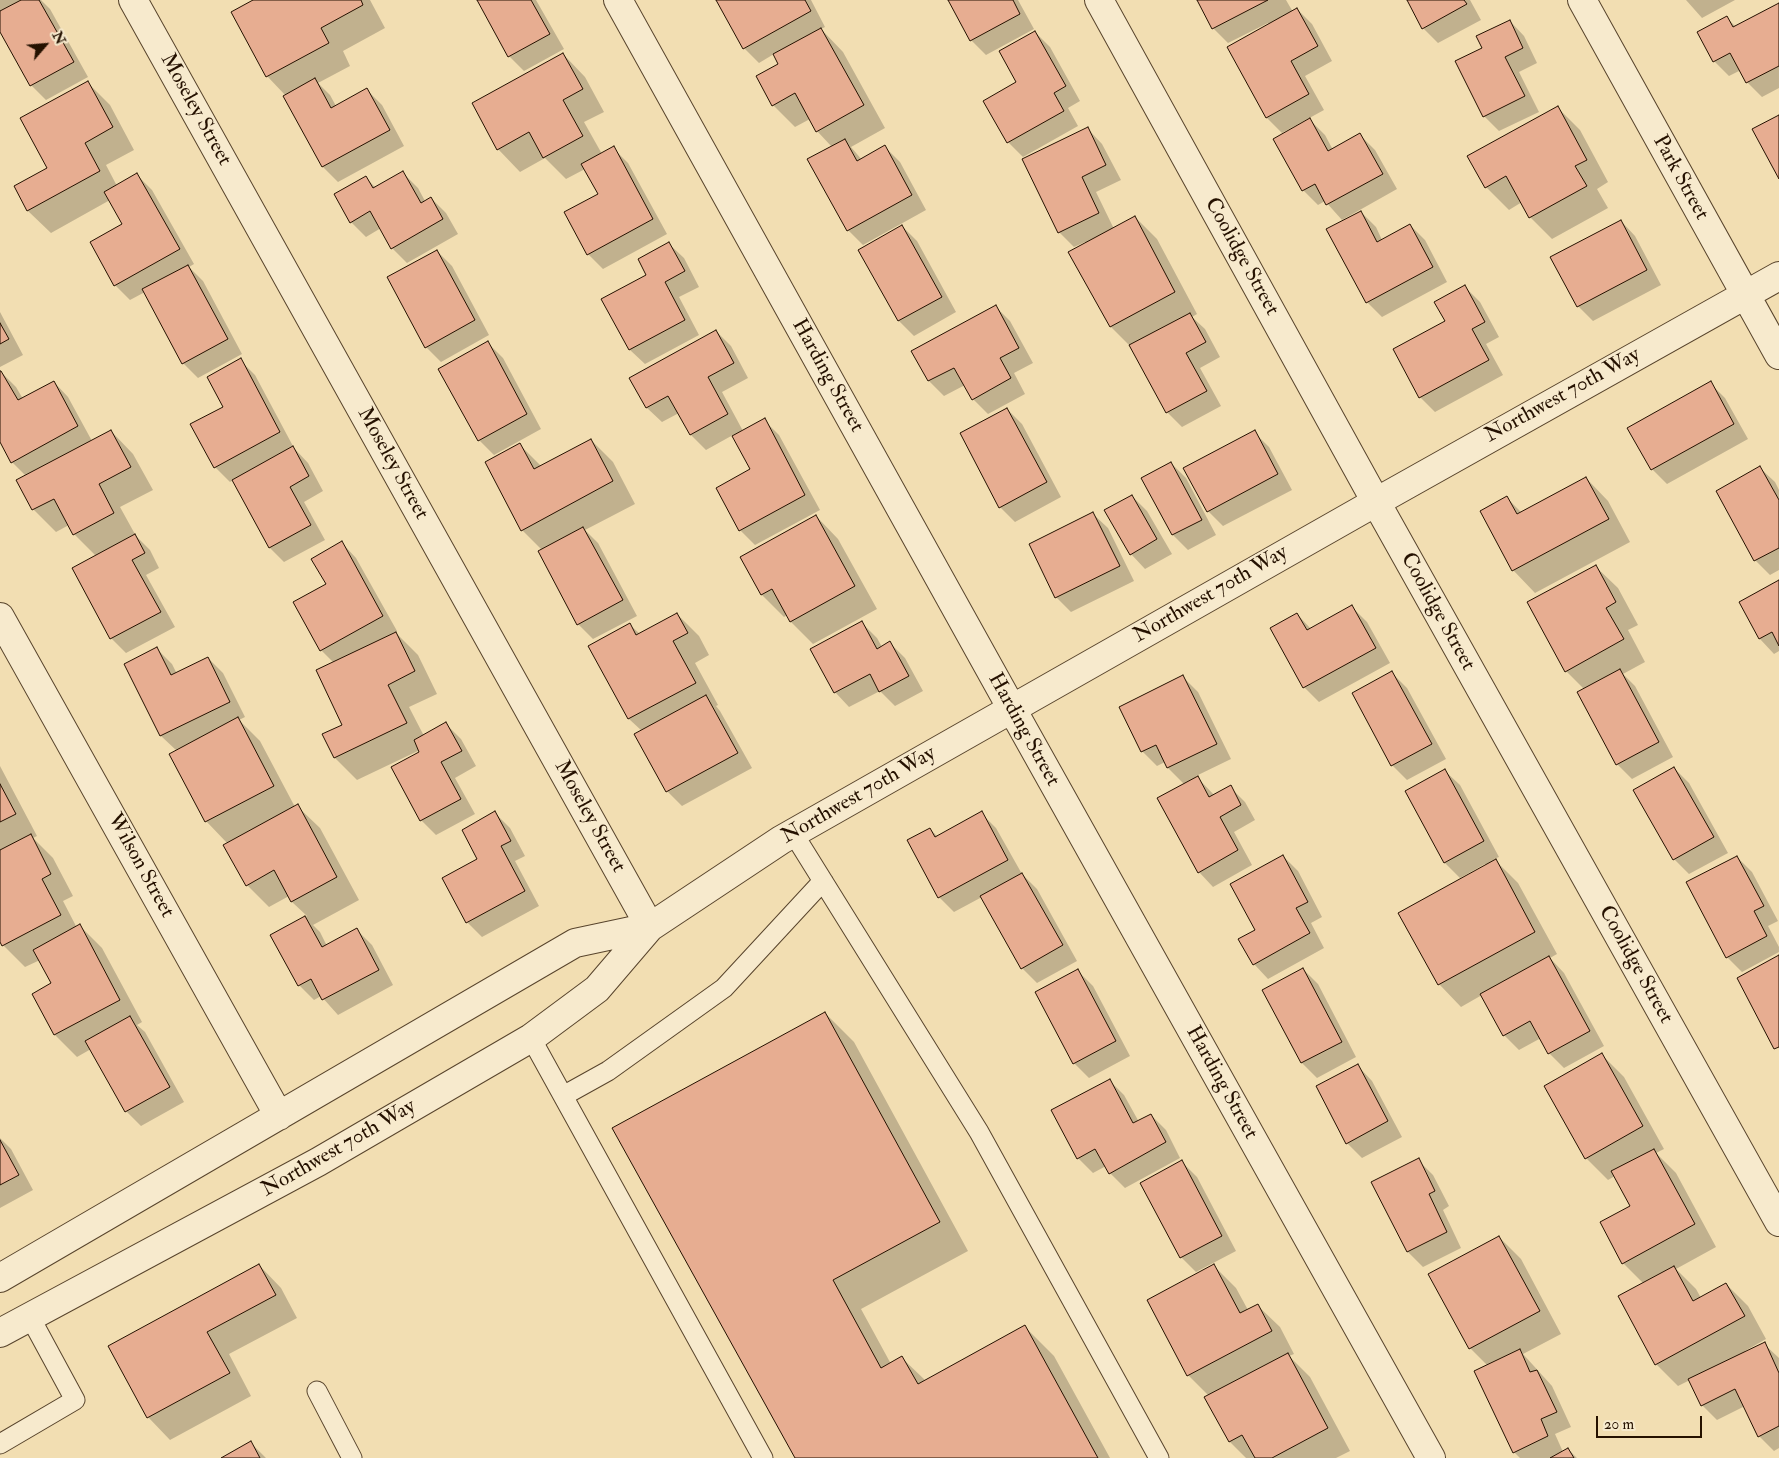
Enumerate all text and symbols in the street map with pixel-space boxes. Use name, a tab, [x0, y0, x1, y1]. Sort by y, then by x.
north arrow	[20, 20, 70, 70]
text: N	[48, 29, 69, 47]
street label: Moseley Street	[154, 50, 236, 170]
street label: Park Street	[1646, 131, 1714, 225]
street label: Coolidge Street	[1198, 194, 1284, 320]
street label: Harding Street	[786, 315, 868, 437]
street label: Northwest 70th Way	[1481, 343, 1645, 449]
street label: Moseley Street	[351, 404, 433, 524]
street label: Northwest 70th Way	[1130, 541, 1292, 649]
street label: Coolidge Street	[1394, 549, 1480, 675]
street label: Harding Street	[982, 669, 1064, 791]
street label: Northwest 70th Way	[778, 742, 940, 850]
street label: Moseley Street	[548, 757, 630, 877]
street label: Wilson Street	[101, 809, 179, 923]
street label: Coolidge Street	[1592, 902, 1678, 1028]
street label: Harding Street	[1180, 1022, 1262, 1144]
street label: Northwest 70th Way	[258, 1095, 420, 1203]
scale bar	[1599, 1406, 1705, 1438]
text: 20 m	[1604, 1415, 1634, 1434]

